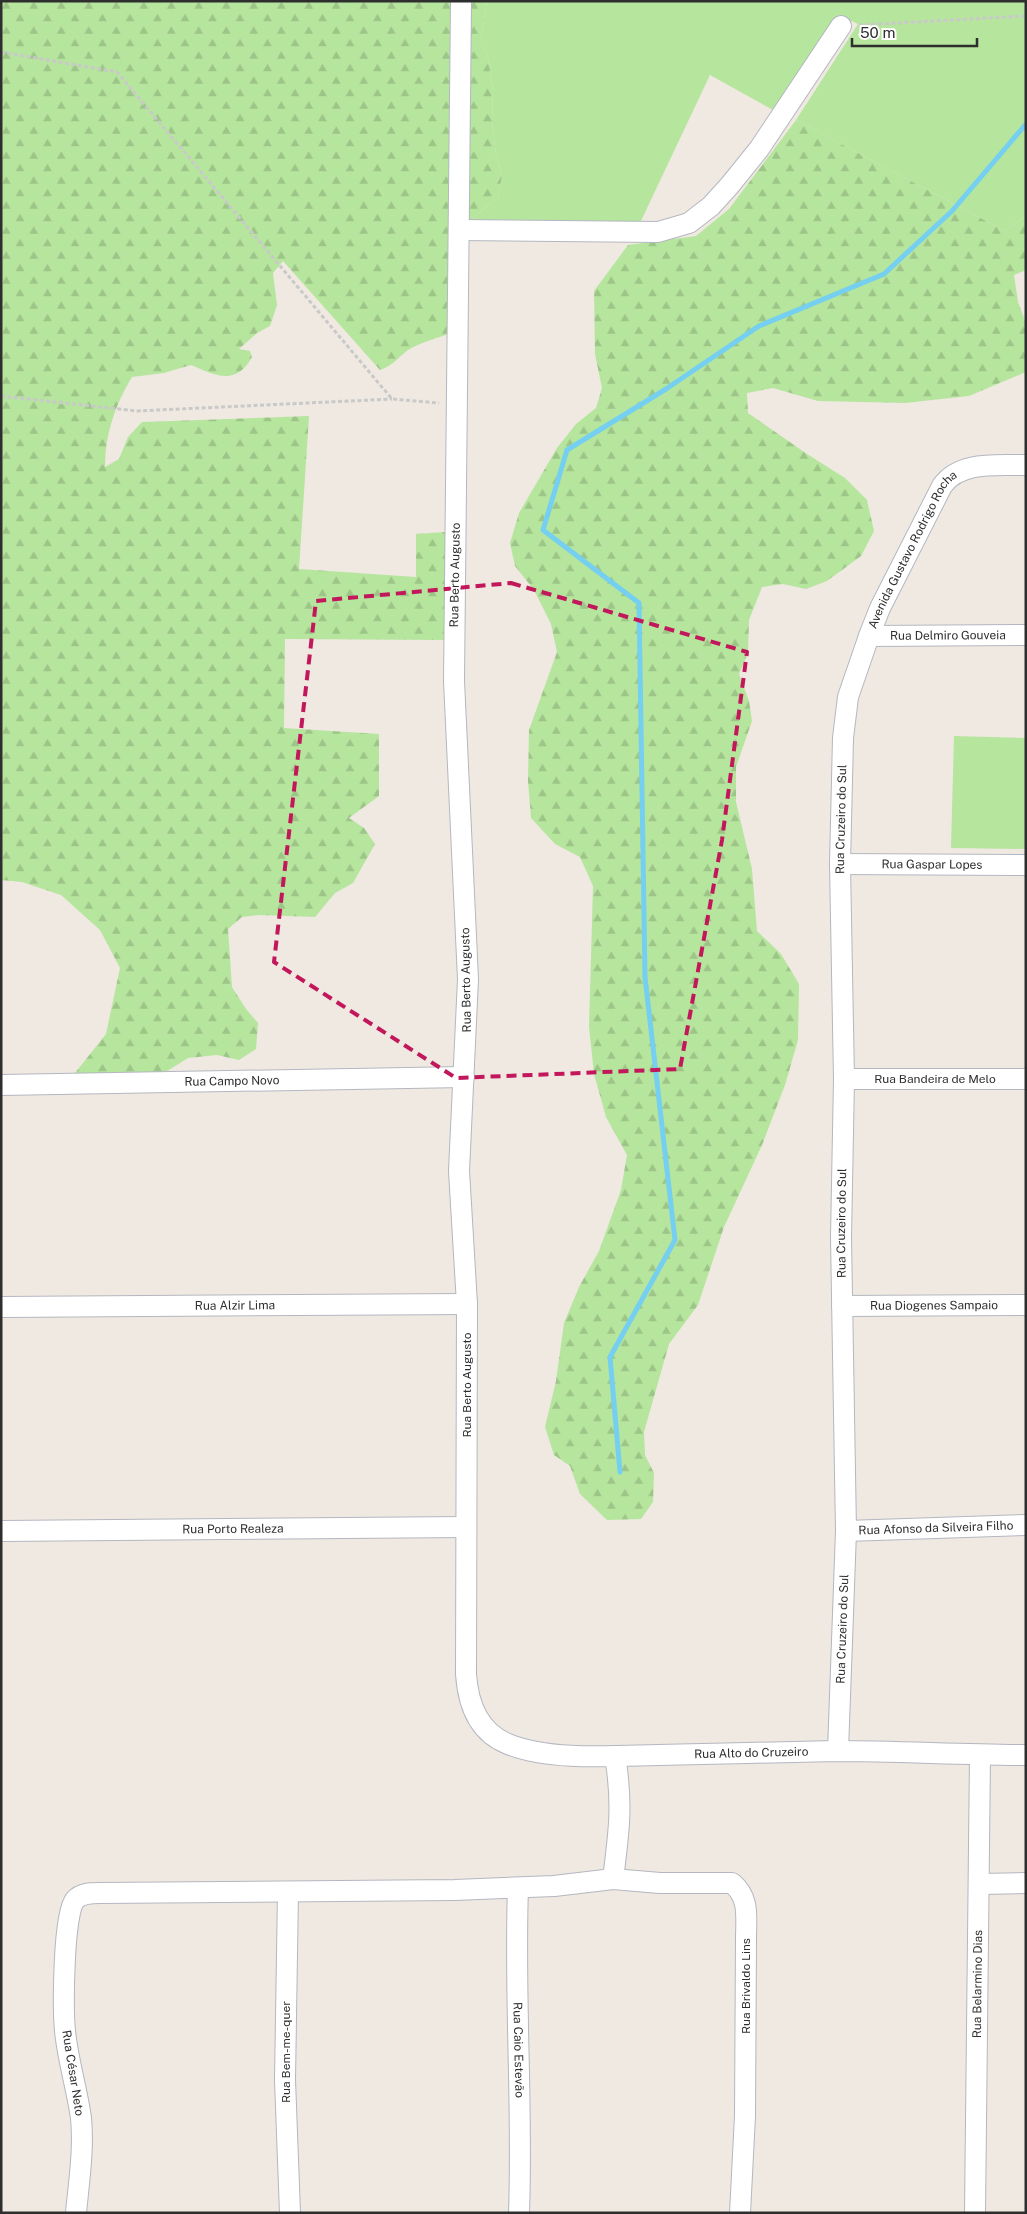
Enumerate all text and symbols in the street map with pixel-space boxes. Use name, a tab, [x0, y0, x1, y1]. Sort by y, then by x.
scale bar	[852, 15, 977, 47]
text: 50 m	[860, 24, 895, 41]
street label: Avenida Gustavo Rodrigo Rocha	[866, 468, 959, 631]
street label: Rua Berto Augusto	[447, 522, 463, 628]
street label: Rua Delmiro Gouveia	[890, 628, 1006, 643]
street label: Rua Cruzeiro do Sul	[833, 764, 849, 874]
street label: Rua Gaspar Lopes	[882, 857, 982, 872]
street label: Rua Berto Augusto	[458, 927, 474, 1033]
street label: Rua Bandeira de Melo	[874, 1072, 996, 1086]
street label: Rua Campo Novo	[184, 1073, 280, 1089]
street label: Rua Cruzeiro do Sul	[834, 1168, 849, 1278]
street label: Rua Alzir Lima	[195, 1298, 275, 1313]
street label: Rua Diogenes Sampaio	[870, 1298, 998, 1313]
street label: Rua Berto Augusto	[460, 1332, 474, 1437]
street label: Rua Afonso da Silveira Filho	[858, 1518, 1014, 1538]
street label: Rua Porto Realeza	[182, 1522, 284, 1536]
street label: Rua Cruzeiro do Sul	[833, 1574, 851, 1684]
street label: Rua Alto do Cruzeiro	[694, 1745, 809, 1761]
street label: Rua Belarmino Dias	[970, 1930, 985, 2038]
street label: Rua Brivaldo Lins	[739, 1938, 753, 2034]
street label: Rua Bem-me-quer	[279, 2001, 293, 2103]
street label: Rua Caio Estevão	[510, 2002, 527, 2098]
street label: Rua César Neto	[59, 2029, 87, 2117]

